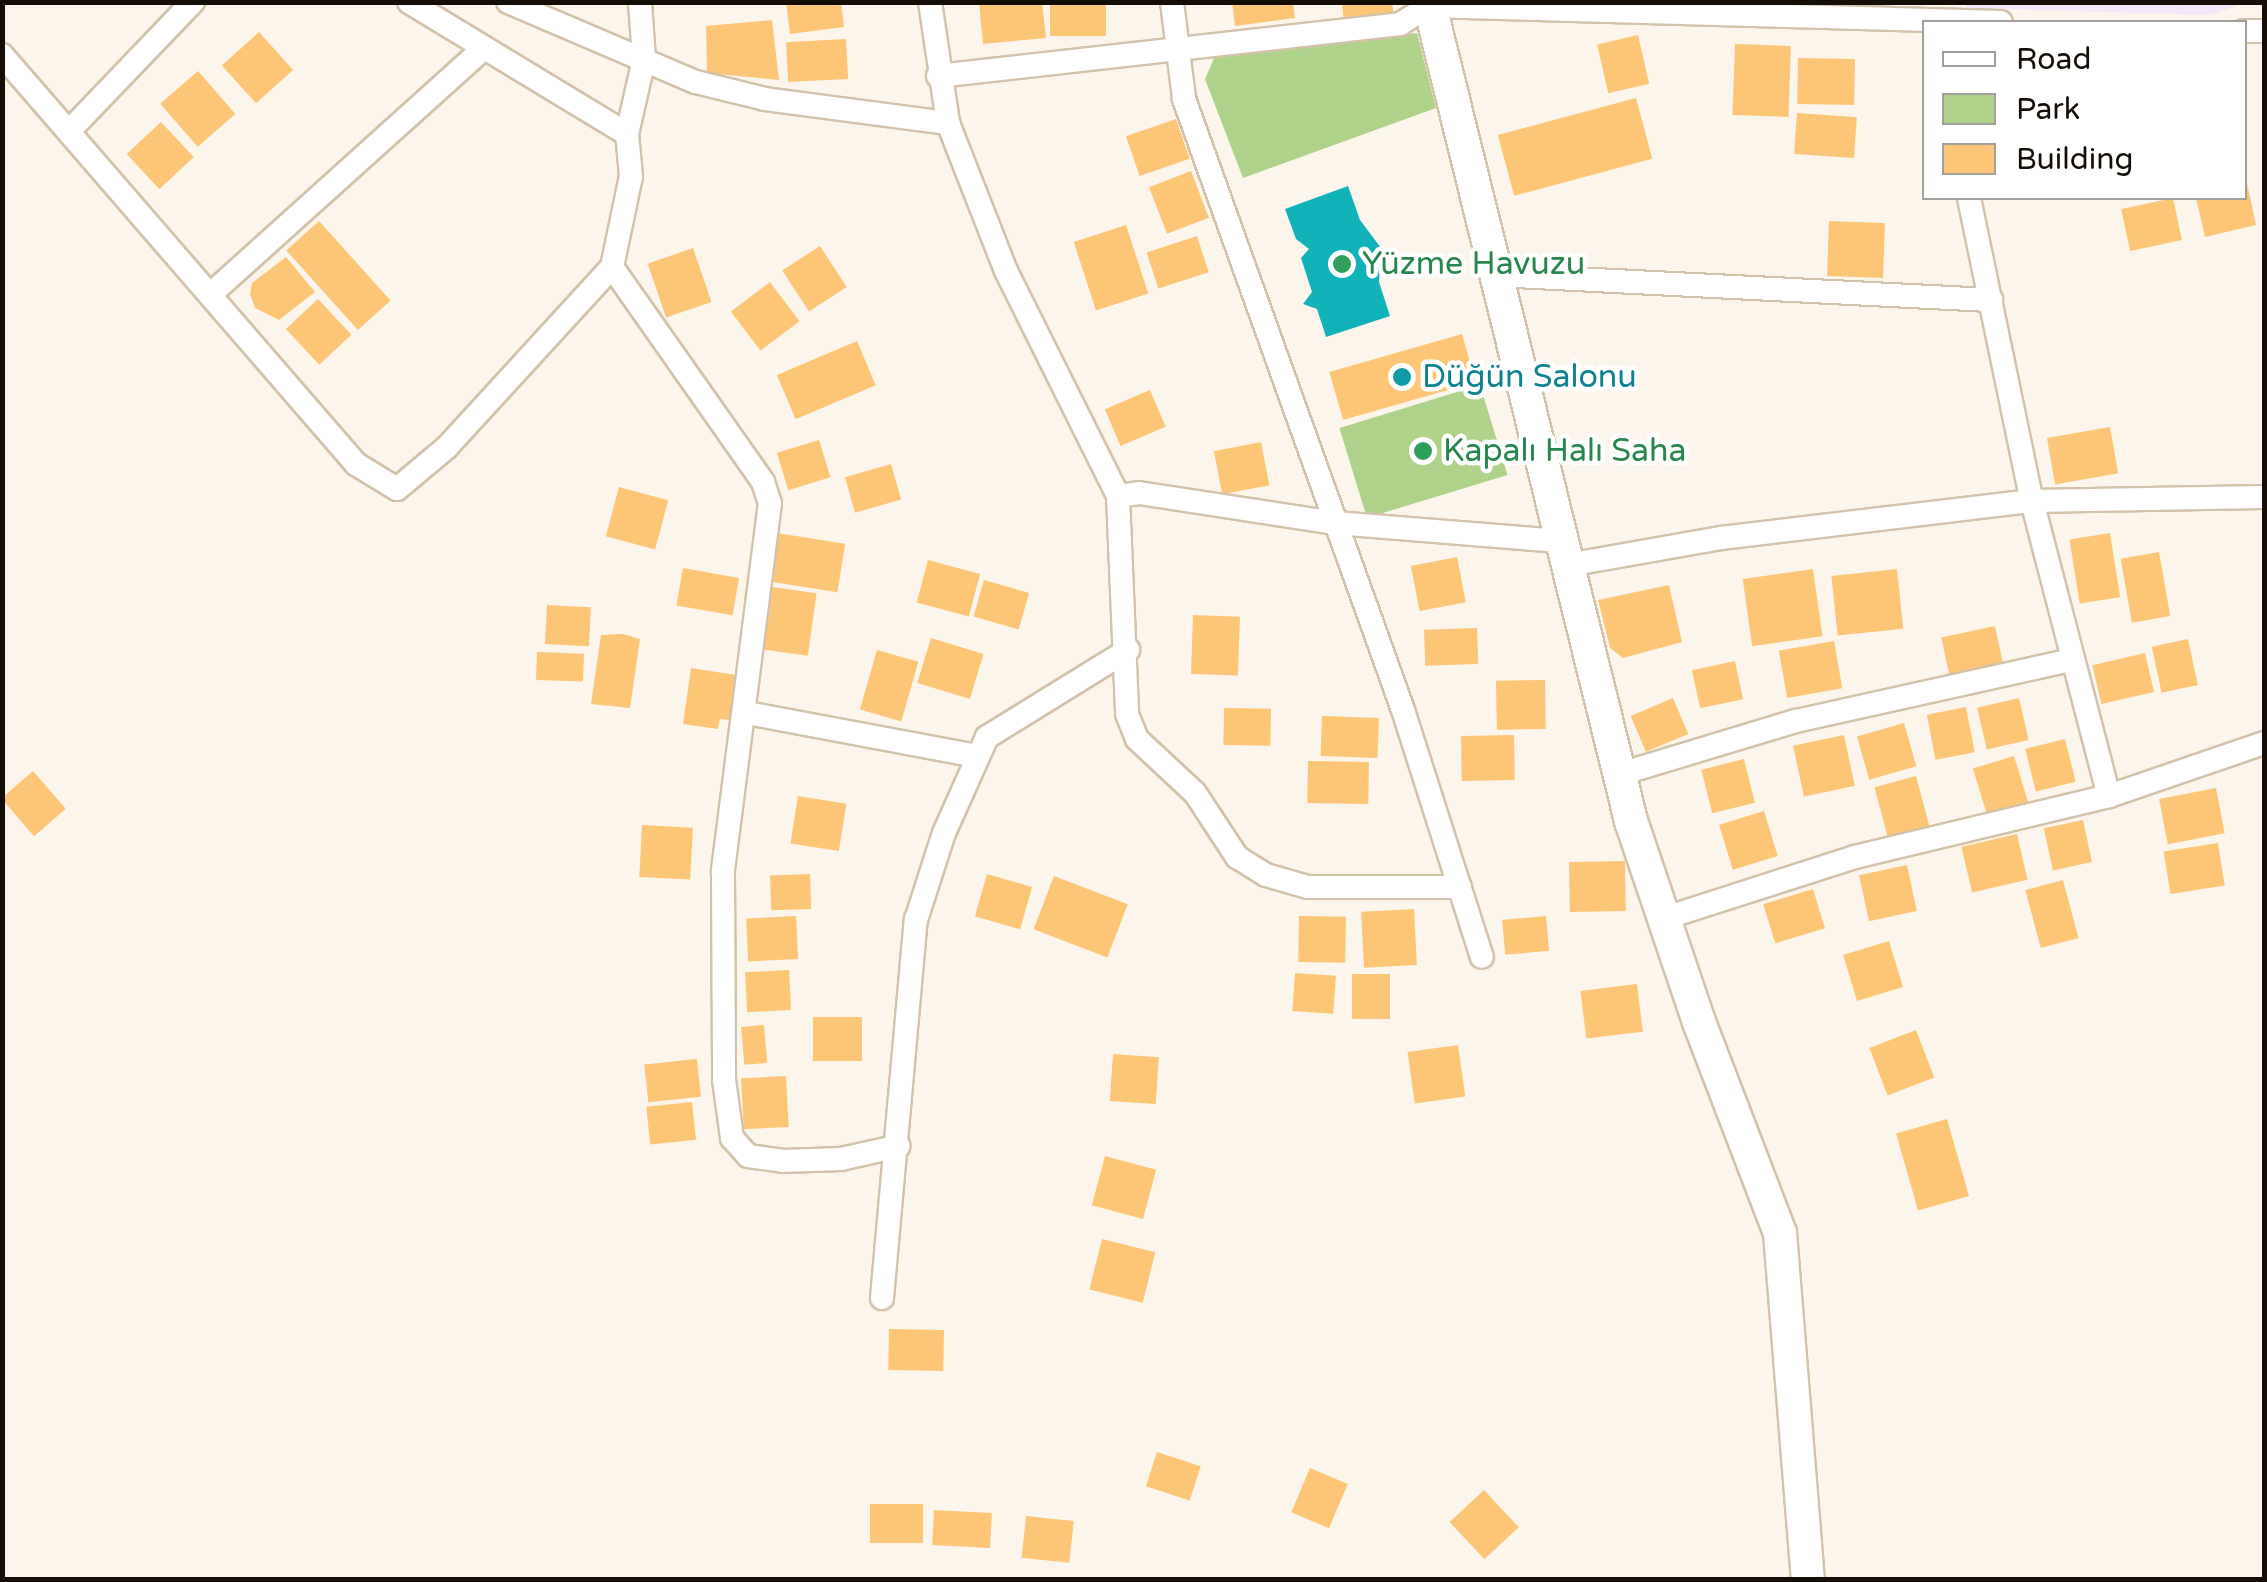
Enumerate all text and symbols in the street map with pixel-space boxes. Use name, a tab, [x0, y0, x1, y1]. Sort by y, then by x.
legend	[1922, 20, 2247, 200]
text: Road	[2016, 41, 2091, 78]
text: Park	[2016, 91, 2080, 128]
text: Building	[2016, 141, 2133, 178]
place label: Yüzme Havuzu	[1362, 245, 1585, 283]
marker: Yüzme Havuzu	[1331, 253, 1353, 275]
place label: Düğün Salonu	[1422, 358, 1637, 396]
marker: Düğün Salonu	[1391, 366, 1413, 388]
place label: Kapalı Halı Saha	[1443, 432, 1686, 470]
marker: Kapalı Halı Saha	[1412, 440, 1434, 462]

